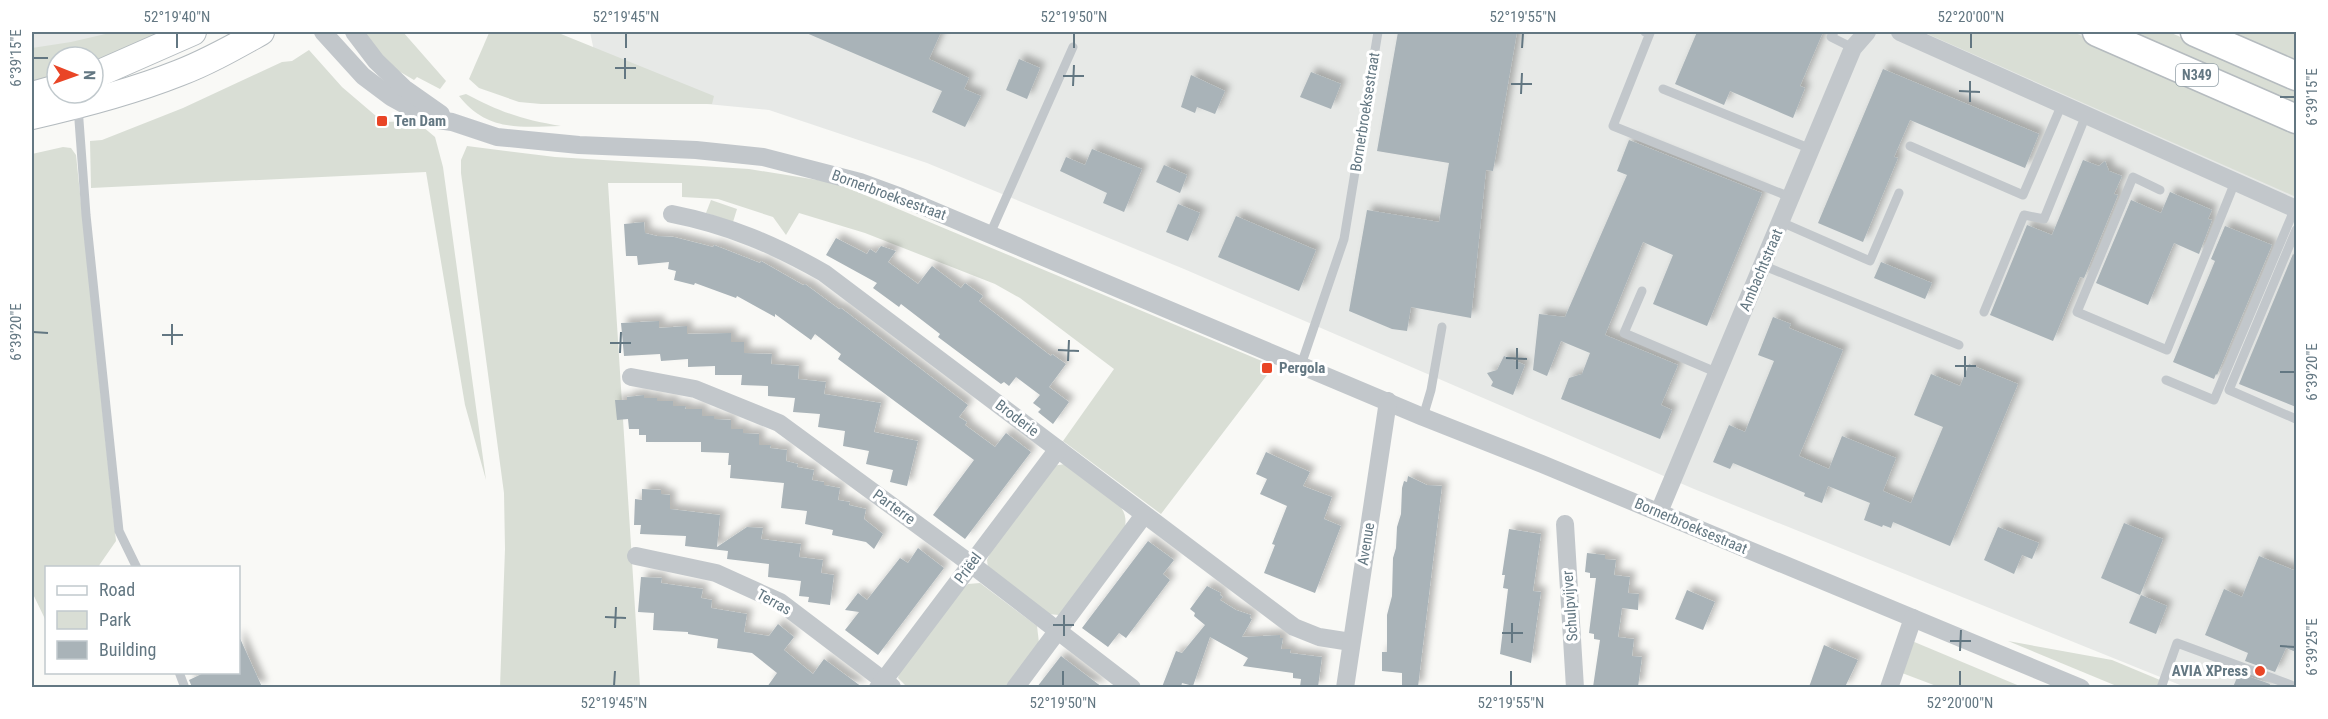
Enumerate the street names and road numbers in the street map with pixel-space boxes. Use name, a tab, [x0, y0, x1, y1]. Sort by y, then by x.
street label: Bornerbroeksestraat	[1347, 51, 1383, 173]
road number: N349	[2176, 64, 2218, 86]
street label: Bornerbroeksestraat	[829, 166, 949, 224]
street label: Ambachtstraat	[1736, 226, 1786, 314]
street label: Broderie	[992, 396, 1042, 440]
street label: Parterre	[869, 486, 919, 528]
street label: Bornerbroeksestraat	[1632, 494, 1750, 558]
street label: Avenue	[1354, 521, 1378, 567]
street label: Priëel	[951, 549, 985, 587]
street label: Schulpvijver	[1559, 569, 1581, 642]
street label: Terras	[753, 585, 795, 619]

